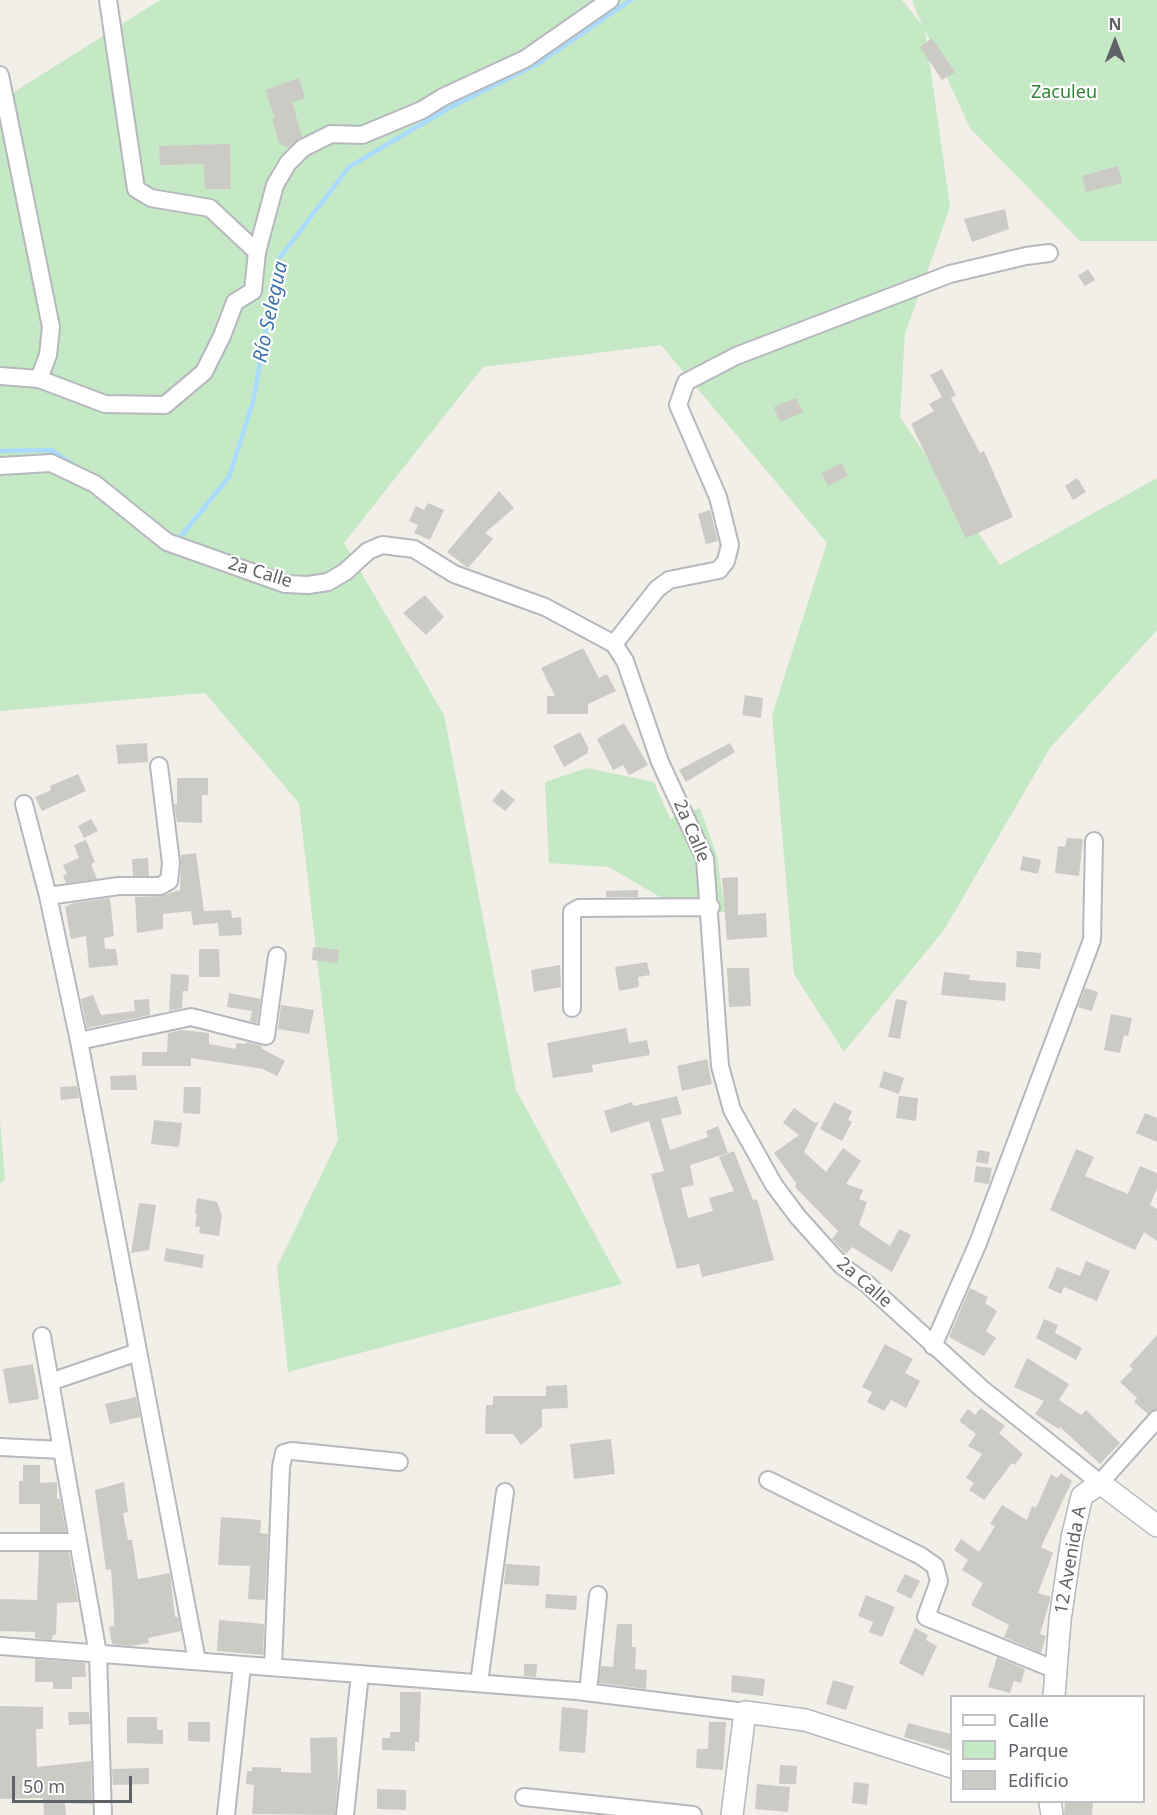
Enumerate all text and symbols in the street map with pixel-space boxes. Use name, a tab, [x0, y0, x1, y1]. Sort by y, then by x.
north arrow	[1085, 12, 1145, 72]
text: N	[1108, 13, 1122, 35]
park label: Zaculeu	[1031, 82, 1097, 104]
water label: Río Selegua	[249, 259, 293, 365]
street label: 2a Calle	[225, 553, 295, 593]
street label: 2a Calle	[668, 796, 714, 866]
street label: 2a Calle	[832, 1253, 896, 1313]
street label: 12 Avenida A	[1051, 1504, 1091, 1616]
legend	[950, 1695, 1145, 1803]
text: Calle	[1008, 1708, 1049, 1732]
text: Parque	[1008, 1738, 1068, 1762]
scale bar	[15, 1764, 135, 1802]
text: Edificio	[1008, 1768, 1069, 1792]
text: 50 m	[23, 1774, 65, 1798]

